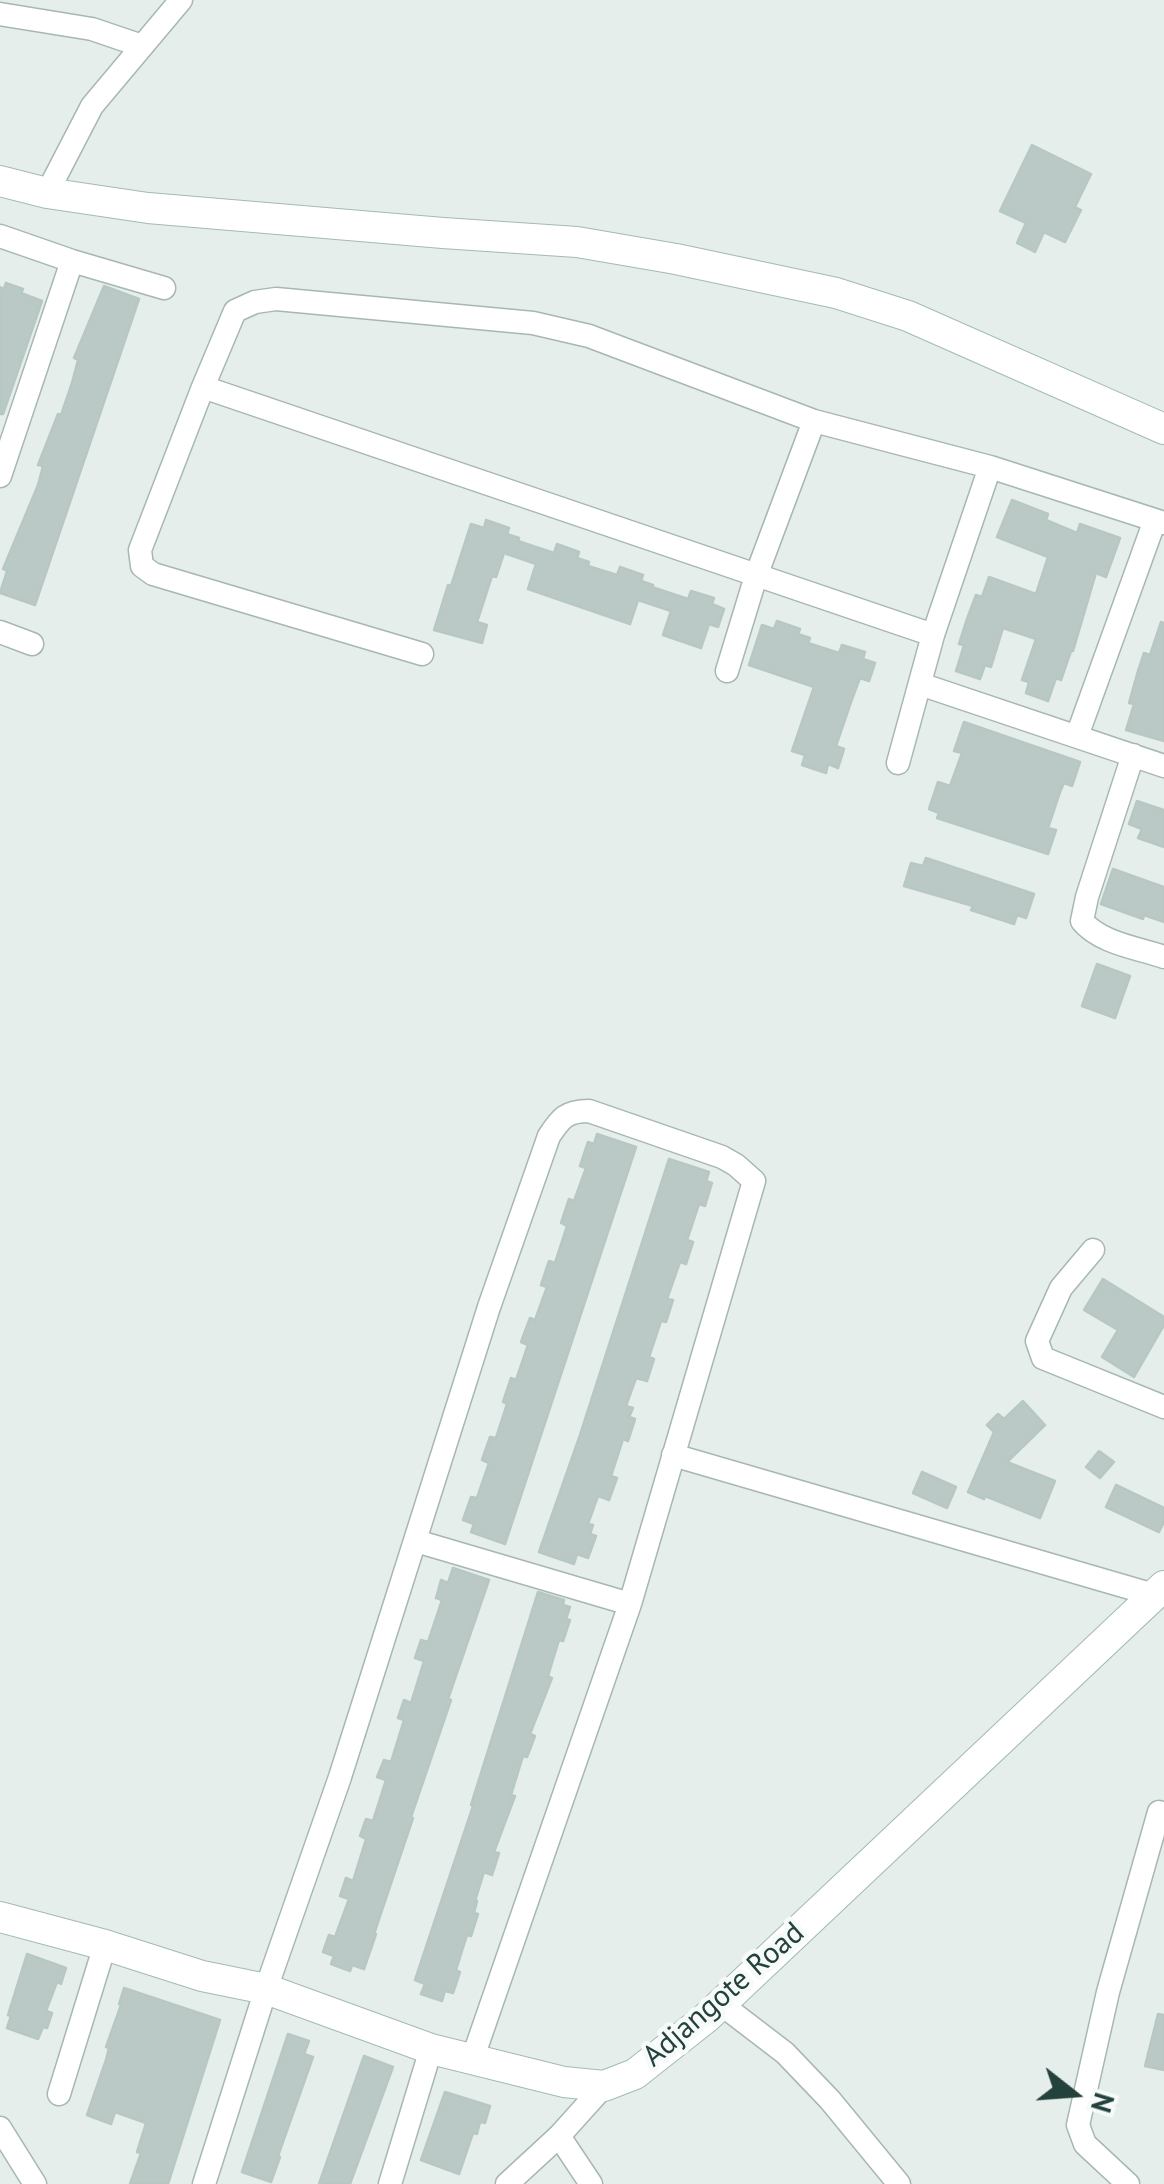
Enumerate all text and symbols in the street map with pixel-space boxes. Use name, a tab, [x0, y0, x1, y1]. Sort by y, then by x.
street label: Adjangote Road	[636, 1915, 812, 2075]
north arrow	[1024, 2044, 1124, 2144]
text: N	[1083, 2089, 1124, 2117]

